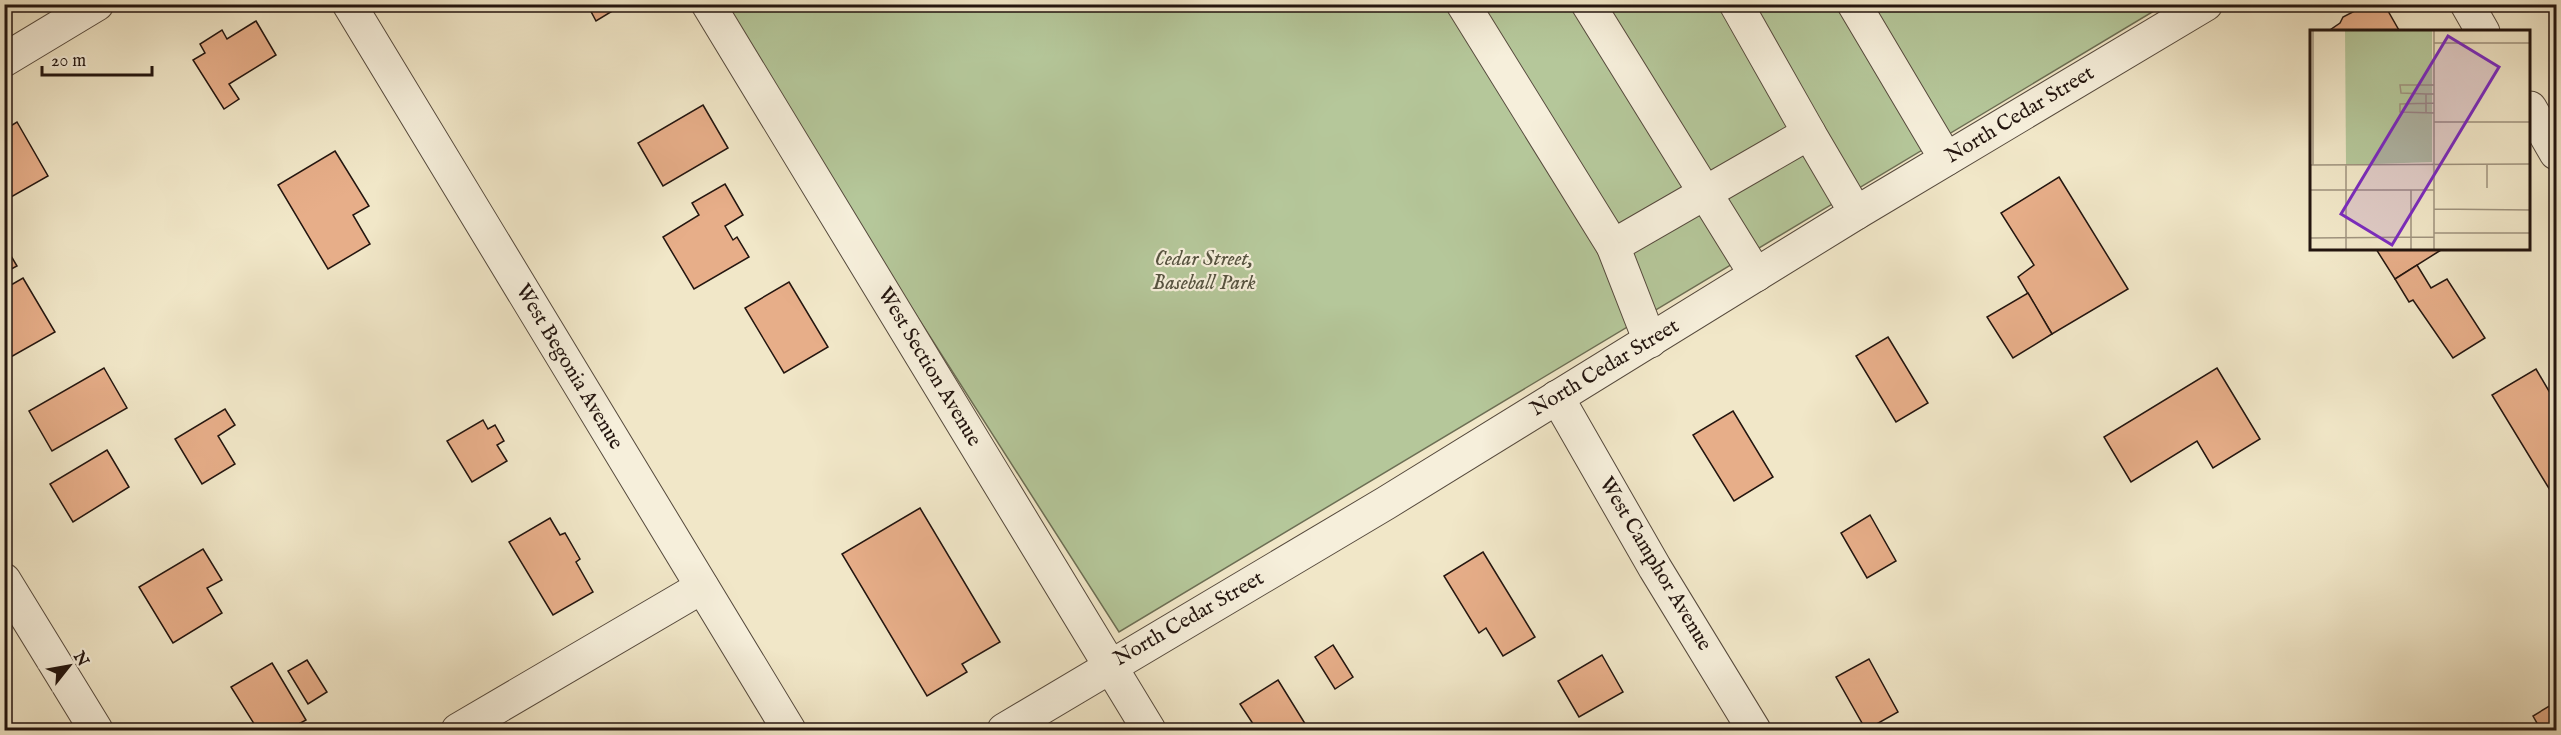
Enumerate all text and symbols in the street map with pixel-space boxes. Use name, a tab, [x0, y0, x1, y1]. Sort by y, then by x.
inset map	[2310, 30, 2531, 250]
scale bar	[42, 39, 152, 77]
text: 20 m	[51, 50, 86, 73]
street label: North Cedar Street	[1941, 60, 2099, 170]
park label: Cedar Street, Baseball Park	[1152, 246, 1256, 297]
street label: West Begonia Avenue	[509, 279, 629, 455]
street label: West Section Avenue	[871, 282, 987, 452]
street label: North Cedar Street	[1526, 313, 1684, 423]
street label: West Camphor Avenue	[1592, 472, 1718, 656]
street label: North Cedar Street	[1109, 565, 1269, 673]
north arrow	[39, 636, 99, 696]
text: N	[67, 647, 92, 671]

